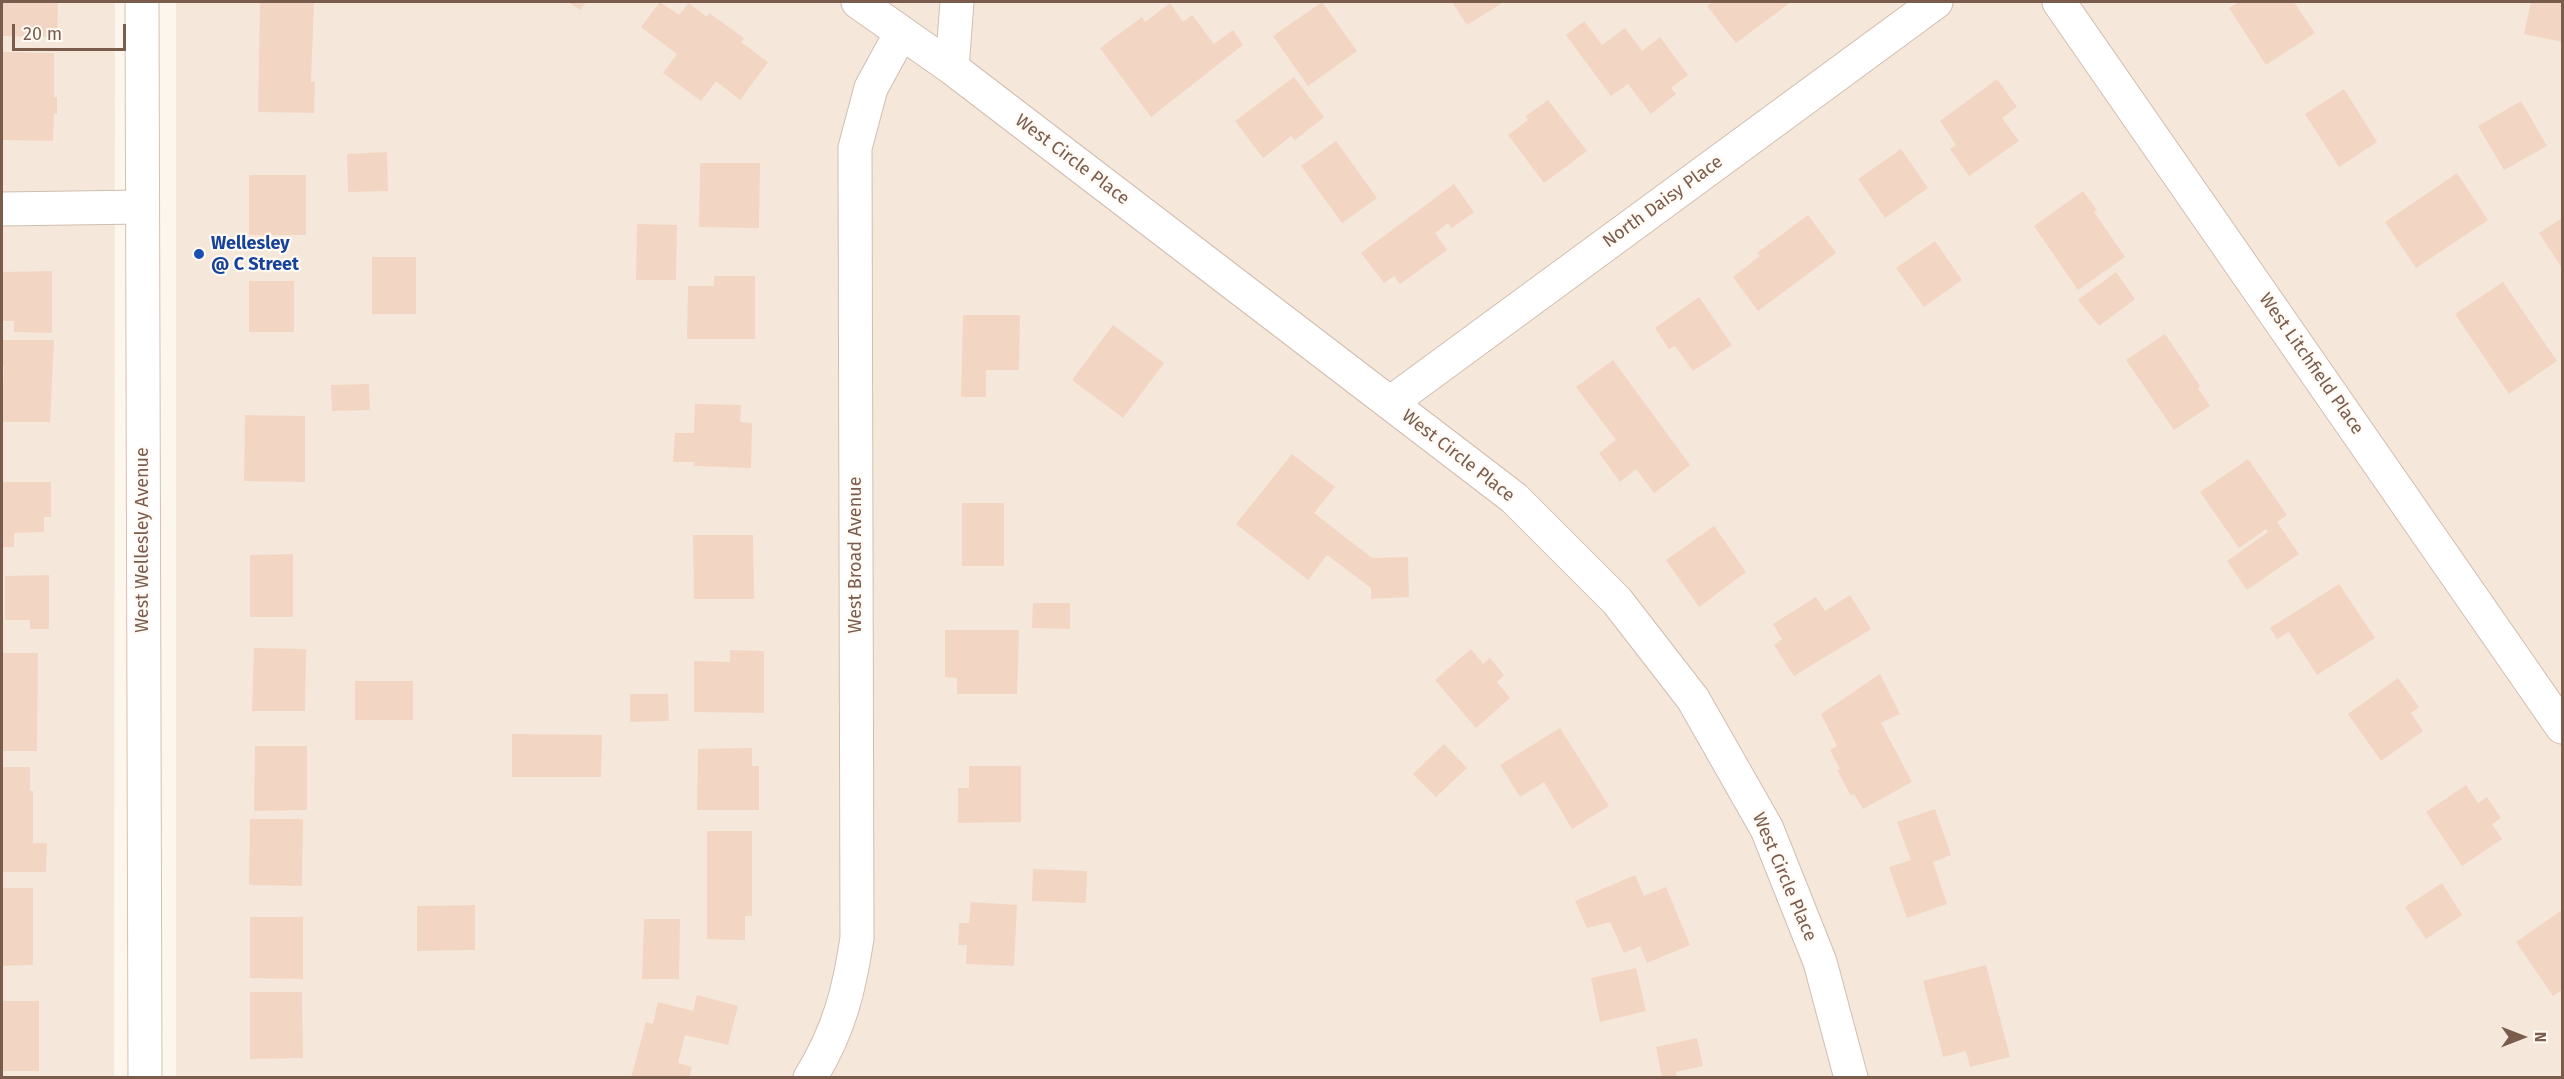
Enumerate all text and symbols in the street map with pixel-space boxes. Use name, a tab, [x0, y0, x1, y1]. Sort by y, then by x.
scale bar	[15, 12, 129, 50]
text: 20 m	[23, 23, 62, 45]
street label: West Circle Place	[1011, 110, 1133, 210]
street label: North Daisy Place	[1599, 151, 1727, 253]
place label: Wellesley @ C Street	[211, 233, 299, 276]
marker: Wellesley @ C Street	[192, 247, 206, 261]
street label: West Litchfield Place	[2254, 289, 2368, 439]
street label: West Circle Place	[1397, 405, 1519, 507]
street label: West Wellesley Avenue	[132, 447, 154, 633]
street label: West Broad Avenue	[845, 477, 867, 633]
street label: West Circle Place	[1747, 810, 1821, 944]
north arrow	[2492, 1007, 2552, 1067]
text: N	[2531, 1032, 2550, 1042]

